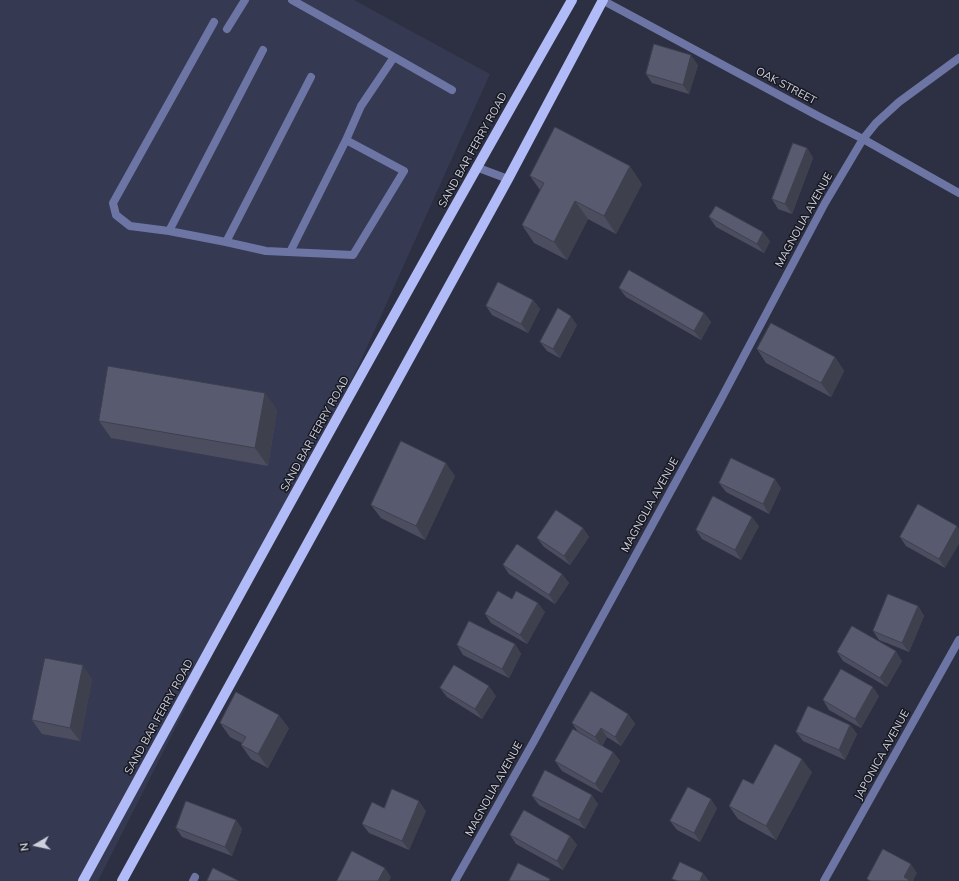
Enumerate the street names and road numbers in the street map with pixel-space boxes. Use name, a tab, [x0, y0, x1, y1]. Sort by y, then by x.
street label: OAK STREET	[753, 65, 819, 107]
street label: SAND BAR FERRY ROAD	[436, 90, 510, 210]
street label: MAGNOLIA AVENUE	[772, 170, 836, 270]
street label: SAND BAR FERRY ROAD	[278, 374, 352, 494]
street label: MAGNOLIA AVENUE	[618, 455, 682, 555]
street label: SAND BAR FERRY ROAD	[122, 657, 196, 777]
street label: JAPONICA AVENUE	[852, 708, 912, 802]
street label: MAGNOLIA AVENUE	[462, 739, 526, 839]

